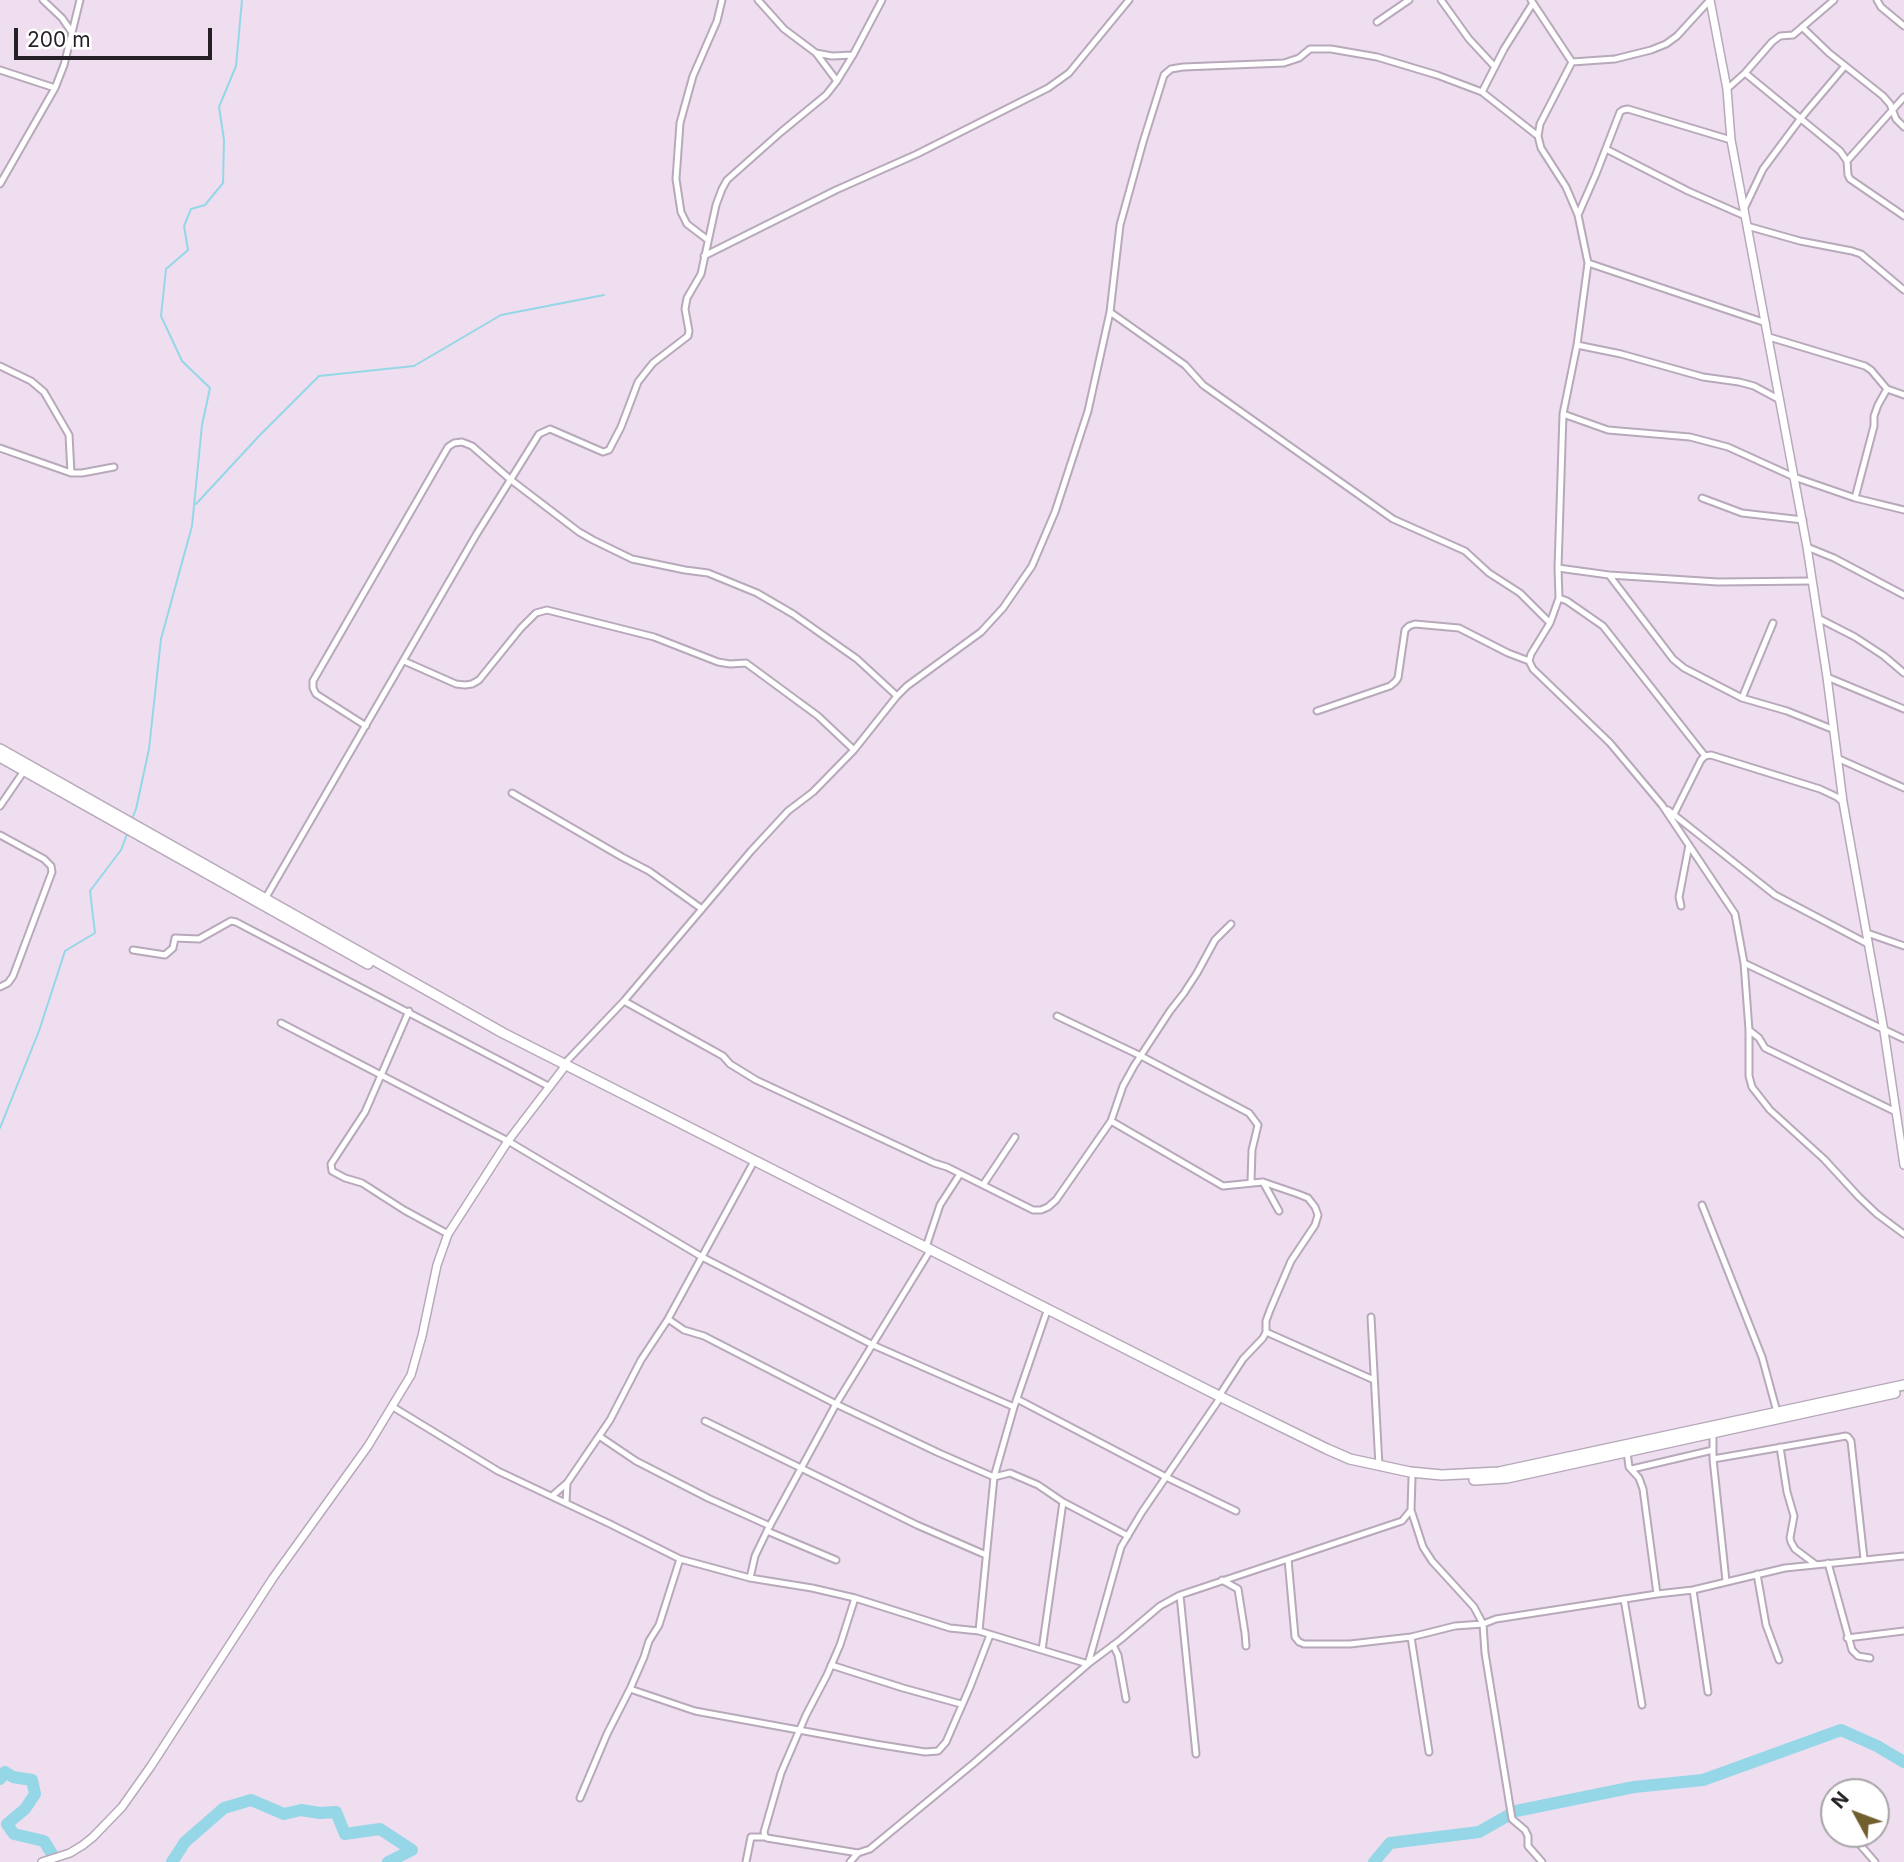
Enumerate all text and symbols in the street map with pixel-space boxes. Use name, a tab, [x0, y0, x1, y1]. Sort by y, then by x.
scale bar	[18, 14, 215, 58]
text: 200 m	[27, 27, 91, 52]
north arrow	[1820, 1778, 1890, 1848]
text: N	[1827, 1787, 1854, 1813]

